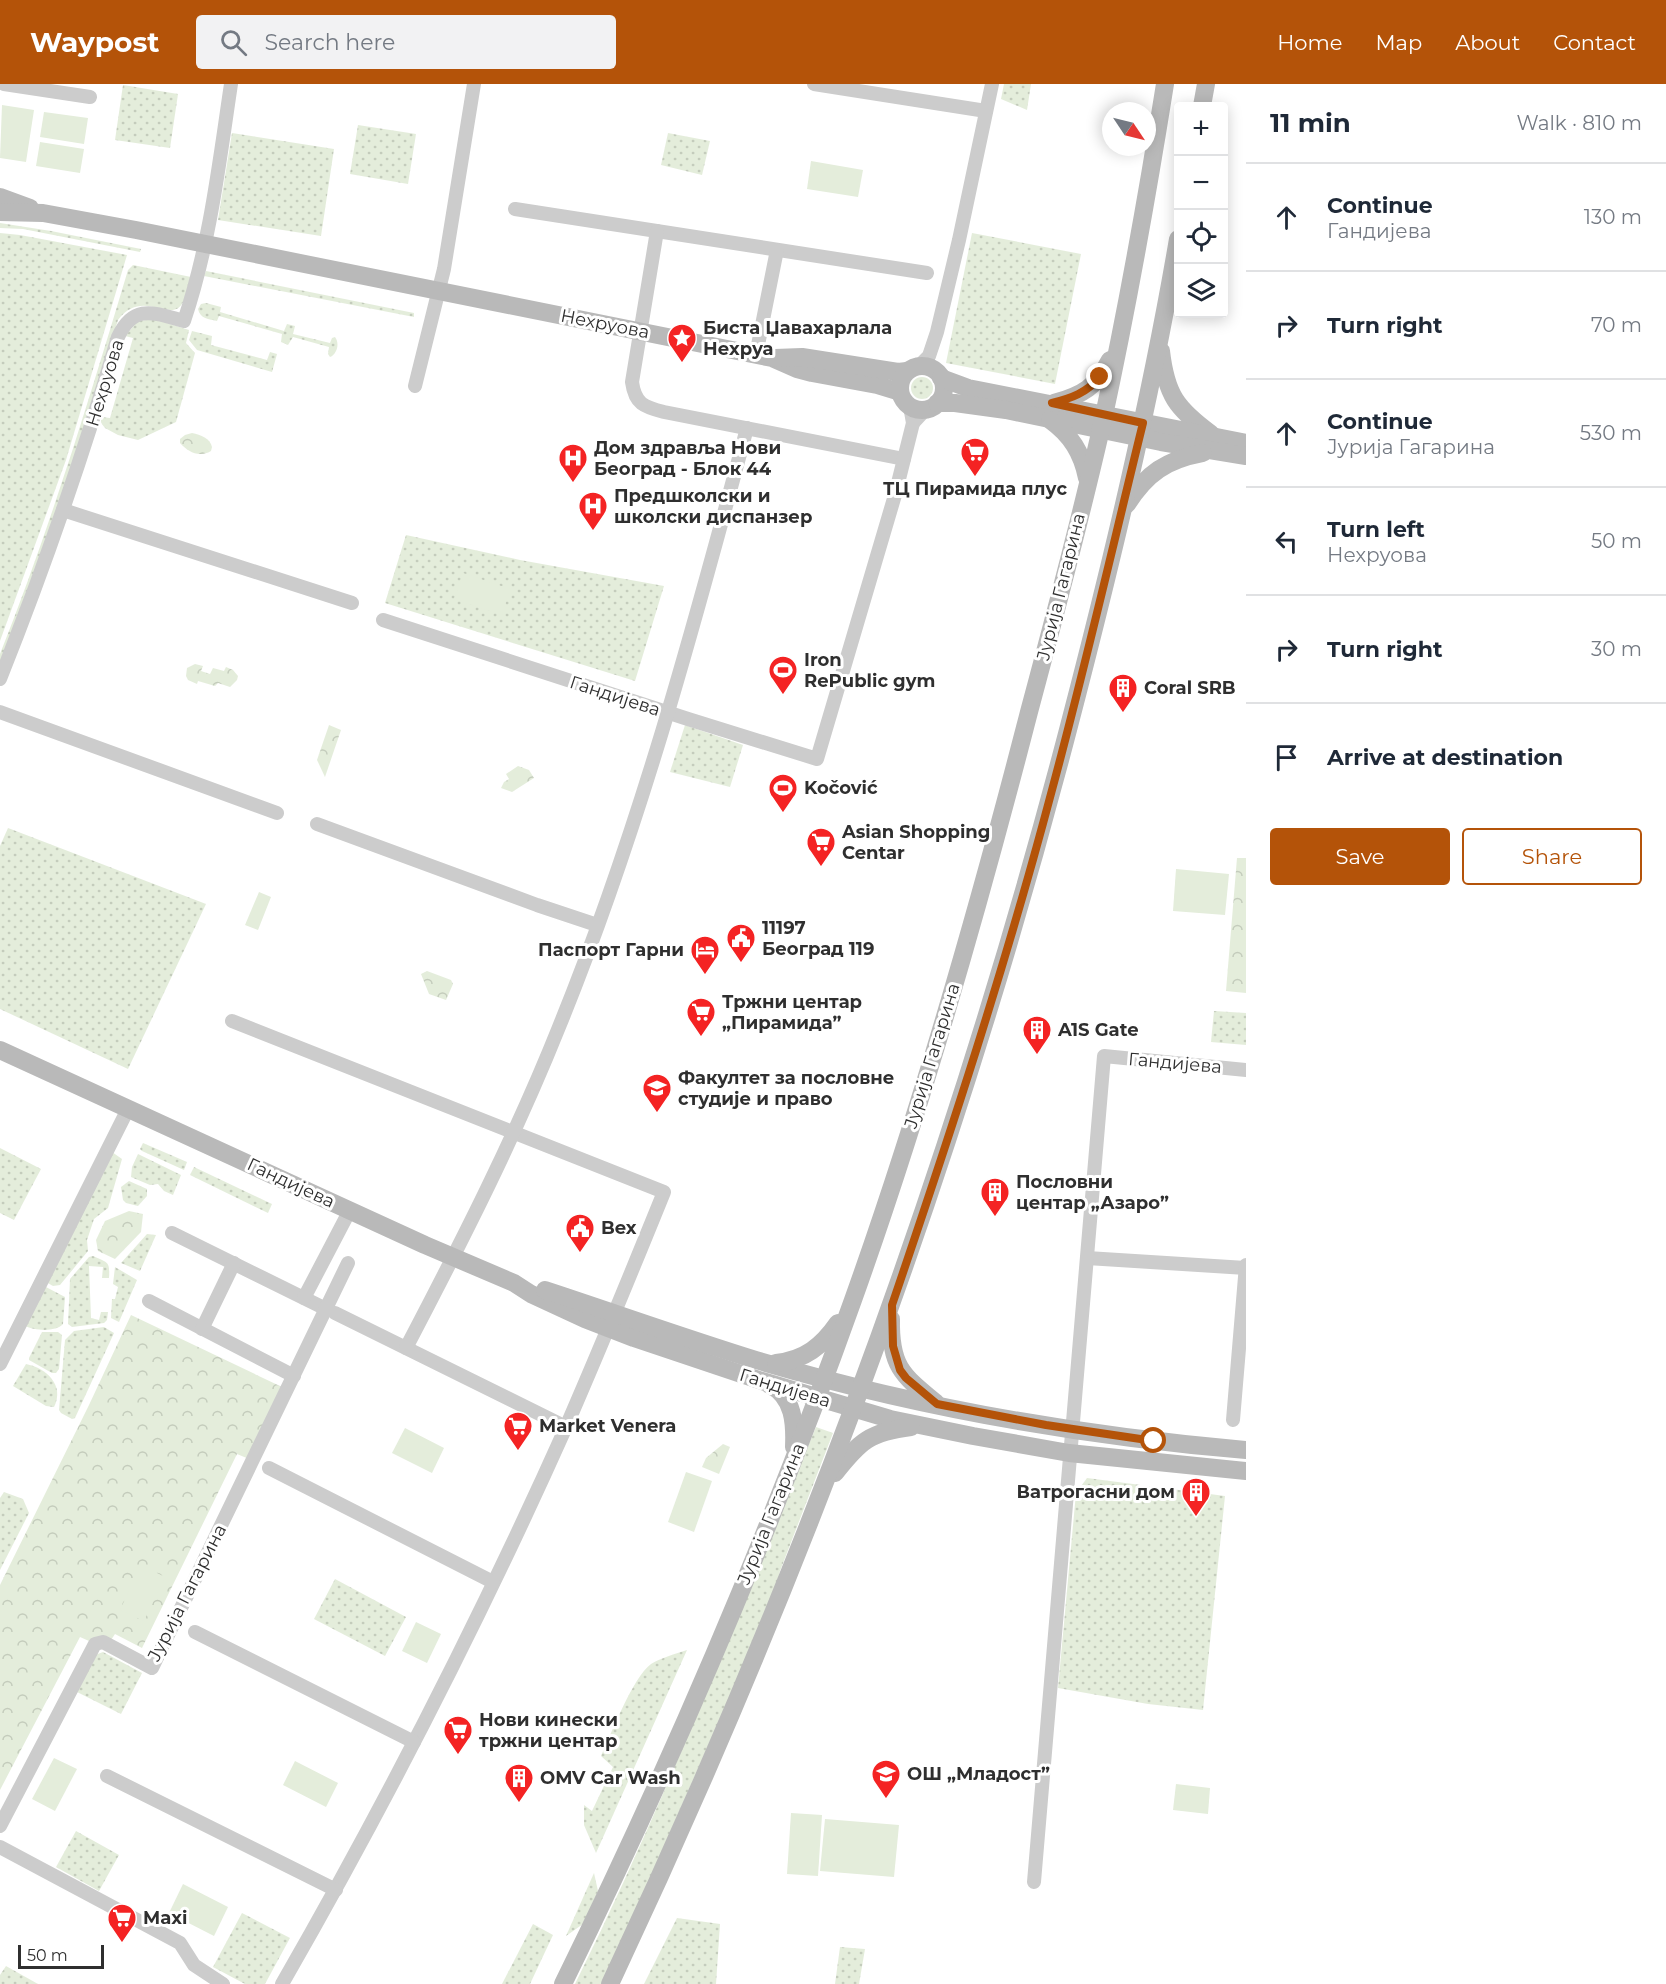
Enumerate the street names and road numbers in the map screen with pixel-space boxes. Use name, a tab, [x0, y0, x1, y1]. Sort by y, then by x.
street label: Нехруова	[559, 305, 651, 343]
street label: Нехруова	[81, 337, 129, 429]
street label: Јурија Гагарина	[1032, 511, 1090, 663]
street label: Гандијева	[567, 671, 663, 721]
street label: Јурија Гагарина	[899, 981, 965, 1131]
street label: Гандијева	[1127, 1048, 1223, 1078]
street label: Гандијева	[244, 1153, 338, 1213]
street label: Гандијева	[737, 1364, 833, 1412]
street label: Јурија Гагарина	[733, 1440, 809, 1588]
street label: Јурија Гагарина	[143, 1521, 231, 1665]

